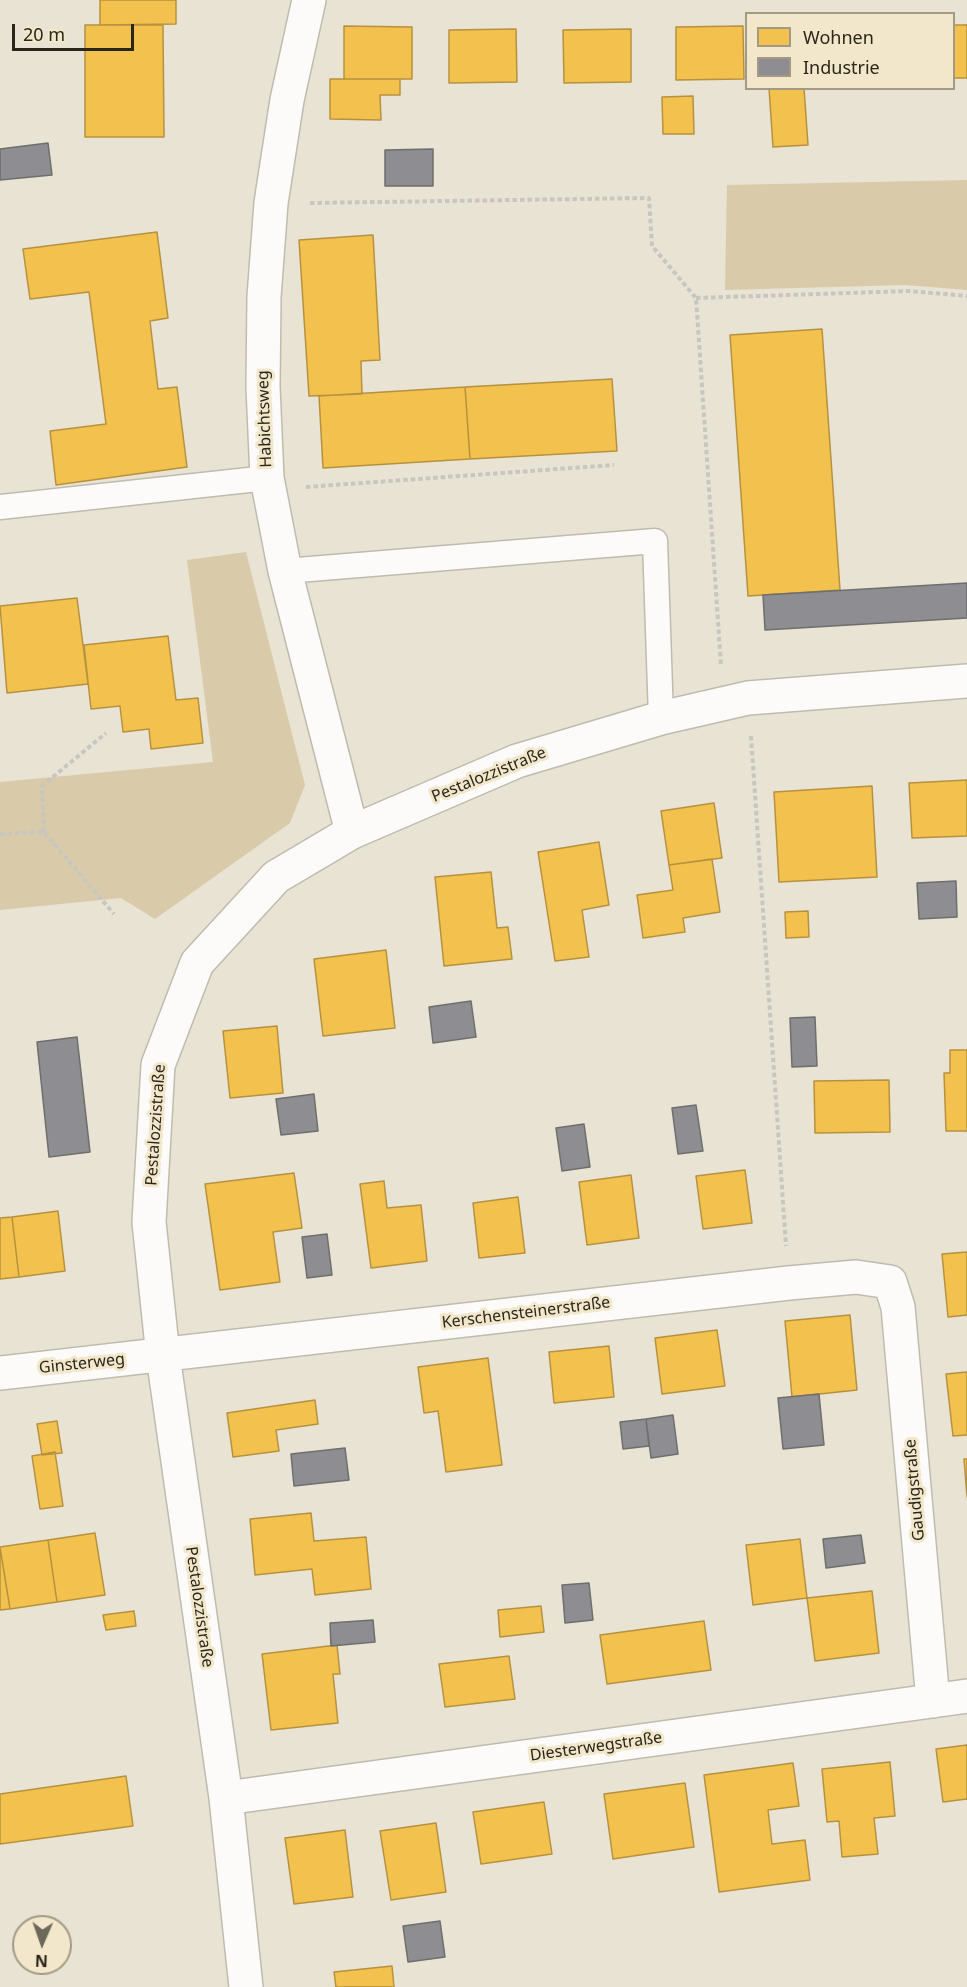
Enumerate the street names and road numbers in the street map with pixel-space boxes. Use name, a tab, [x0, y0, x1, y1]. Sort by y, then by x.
street label: Habichtsweg	[254, 370, 276, 468]
street label: Pestalozzistraße	[429, 743, 549, 807]
street label: Pestalozzistraße	[142, 1064, 170, 1186]
street label: Kerschensteinerstraße	[441, 1293, 611, 1333]
street label: Ginsterweg	[38, 1350, 126, 1378]
street label: Gaudigstraße	[901, 1438, 929, 1542]
street label: Pestalozzistraße	[181, 1545, 217, 1669]
street label: Diesterwegstraße	[529, 1728, 663, 1766]

